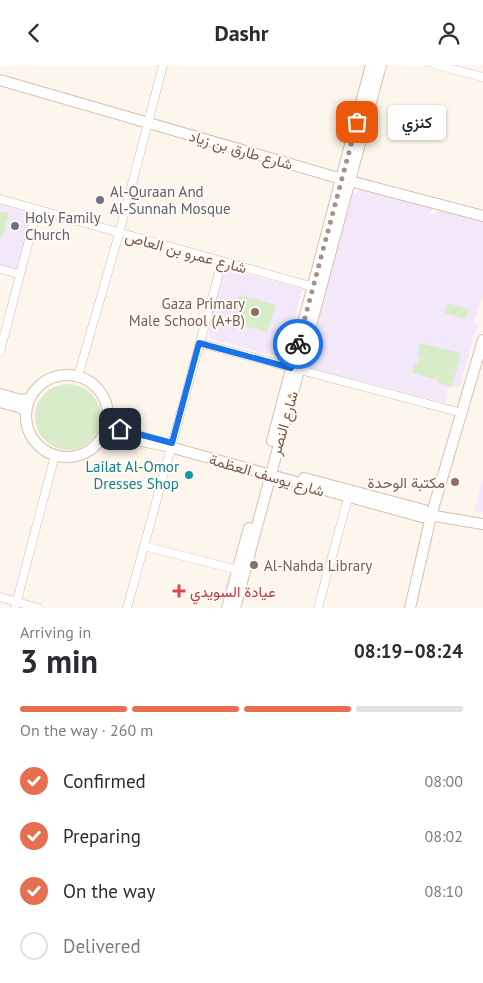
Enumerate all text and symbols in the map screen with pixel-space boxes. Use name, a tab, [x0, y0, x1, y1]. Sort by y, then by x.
icon: back	[20, 19, 48, 47]
text: Dashr	[214, 19, 269, 47]
icon: person	[435, 19, 463, 47]
pin	[336, 101, 378, 143]
callout: كنزي	[387, 105, 444, 139]
icon: bag	[343, 108, 371, 136]
text: كنزي	[402, 112, 432, 132]
street label: شارع طارق بن زياد	[186, 126, 295, 176]
place label: Al-Quraan And Al-Sunnah Mosque	[110, 182, 231, 218]
marker: Al-Quraan And Al-Sunnah Mosque	[94, 194, 106, 206]
place label: Holy Family Church	[25, 208, 101, 244]
marker: Holy Family Church	[9, 220, 21, 232]
street label: شارع عمرو بن العاص	[123, 227, 249, 279]
place label: Gaza Primary Male School (A+B)	[129, 294, 245, 330]
marker: Gaza Primary Male School (A+B)	[249, 306, 261, 318]
courier	[273, 319, 323, 369]
icon: bike	[284, 330, 312, 358]
street label: شارع النصر	[266, 389, 304, 459]
pin	[99, 408, 141, 450]
icon: home	[106, 415, 134, 443]
street label: شارع يوسف العظمة	[207, 449, 327, 502]
place label: Lailat Al-Omor Dresses Shop	[86, 457, 179, 493]
marker: Lailat Al-Omor Dresses Shop	[183, 469, 195, 481]
place label: مكتبة الوحدة	[367, 473, 445, 492]
marker: مكتبة الوحدة	[449, 476, 461, 488]
place label: Al-Nahda Library	[264, 556, 372, 575]
marker: Al-Nahda Library	[248, 559, 260, 571]
place label: عيادة السويدي	[190, 582, 276, 605]
marker: عيادة السويدي	[172, 584, 186, 598]
text: Arriving in	[20, 622, 91, 642]
text: 08:19–08:24	[354, 639, 463, 663]
text: 3 min	[20, 640, 98, 682]
text: On the way · 260 m	[20, 720, 153, 740]
icon: check	[20, 767, 48, 795]
text: Confirmed	[63, 769, 146, 793]
text: 08:00	[425, 771, 463, 791]
icon: check	[20, 822, 48, 850]
text: Preparing	[63, 824, 141, 848]
text: 08:02	[425, 826, 463, 846]
icon: check	[20, 877, 48, 905]
text: On the way	[63, 879, 155, 903]
text: 08:10	[425, 881, 463, 901]
text: Delivered	[63, 934, 141, 958]

